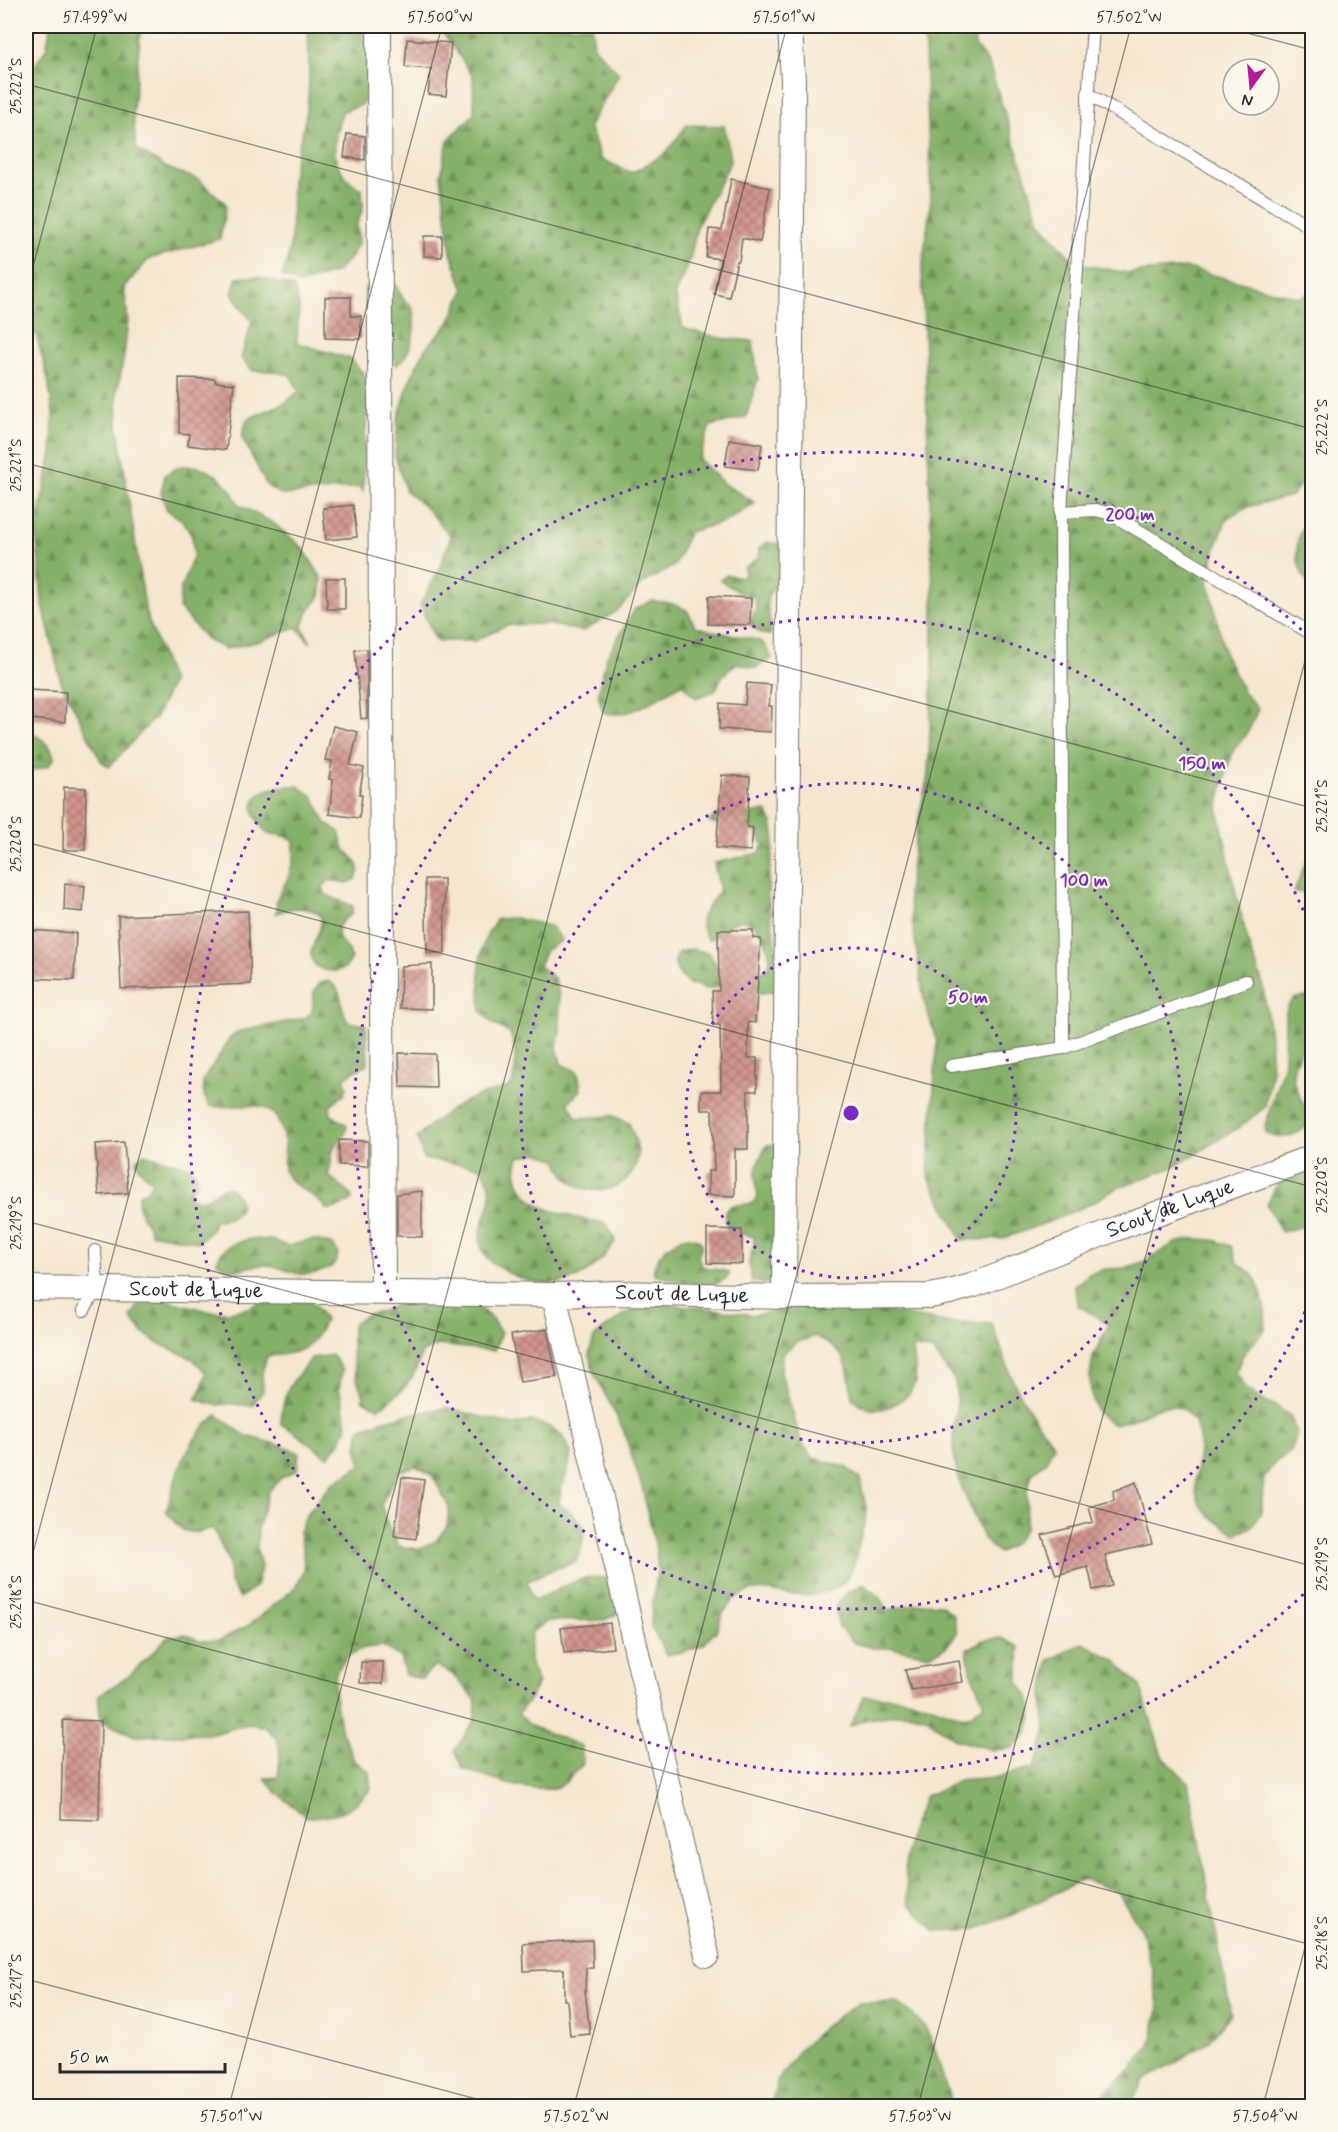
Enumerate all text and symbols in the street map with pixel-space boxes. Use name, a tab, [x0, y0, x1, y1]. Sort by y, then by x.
text: 57.499°W	[63, 8, 127, 28]
text: 57.500°W	[407, 8, 473, 28]
text: 57.501°W	[753, 8, 815, 28]
text: 57.502°W	[1096, 8, 1162, 28]
north arrow	[1221, 57, 1281, 117]
text: 25.222°S	[7, 58, 27, 114]
text: N	[1240, 89, 1255, 112]
text: 25.222°S	[1313, 399, 1333, 455]
text: 25.221°S	[7, 438, 27, 492]
text: 200 m	[1105, 503, 1155, 527]
text: 150 m	[1178, 752, 1226, 776]
text: 25.221°S	[1313, 779, 1333, 833]
text: 25.220°S	[7, 816, 27, 872]
text: 100 m	[1060, 869, 1108, 893]
text: 50 m	[948, 986, 988, 1010]
centre of rings	[841, 1103, 861, 1123]
text: 25.220°S	[1313, 1157, 1333, 1213]
street label: Scout de Luque	[1102, 1173, 1238, 1245]
text: 25.219°S	[7, 1196, 27, 1250]
street label: Scout de Luque	[129, 1275, 263, 1305]
street label: Scout de Luque	[615, 1279, 749, 1310]
text: 25.219°S	[1313, 1537, 1333, 1591]
text: 25.218°S	[7, 1575, 27, 1629]
text: 25.218°S	[1313, 1916, 1333, 1970]
text: 25.217°S	[7, 1954, 27, 2008]
scale bar	[60, 2036, 225, 2074]
text: 50 m	[69, 2046, 109, 2070]
text: 57.501°W	[200, 2107, 262, 2127]
text: 57.502°W	[543, 2107, 609, 2127]
text: 57.503°W	[889, 2107, 951, 2127]
text: 57.504°W	[1232, 2107, 1298, 2127]

